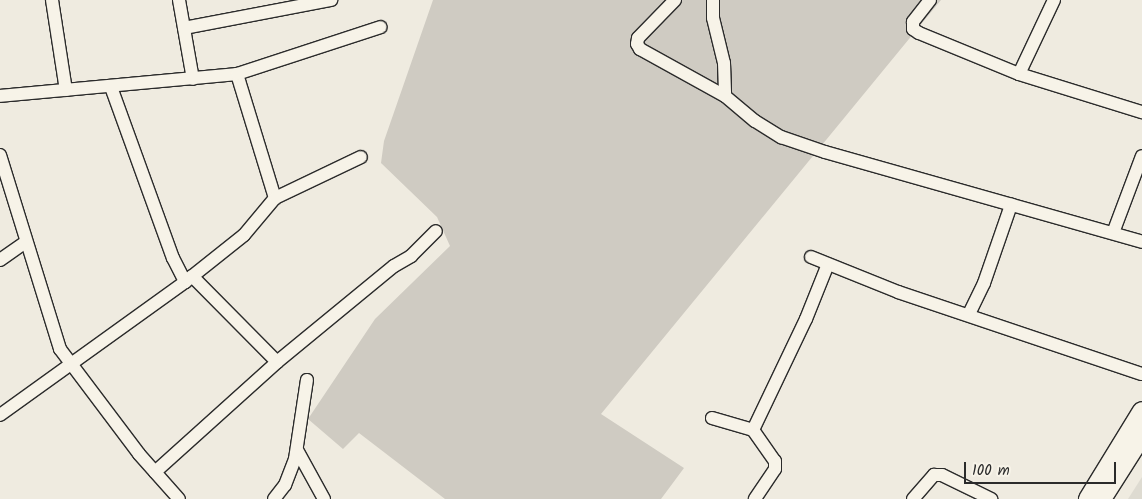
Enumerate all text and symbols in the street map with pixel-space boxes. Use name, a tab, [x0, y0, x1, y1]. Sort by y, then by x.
scale bar	[967, 452, 1120, 484]
text: 100 m	[972, 459, 1010, 483]

